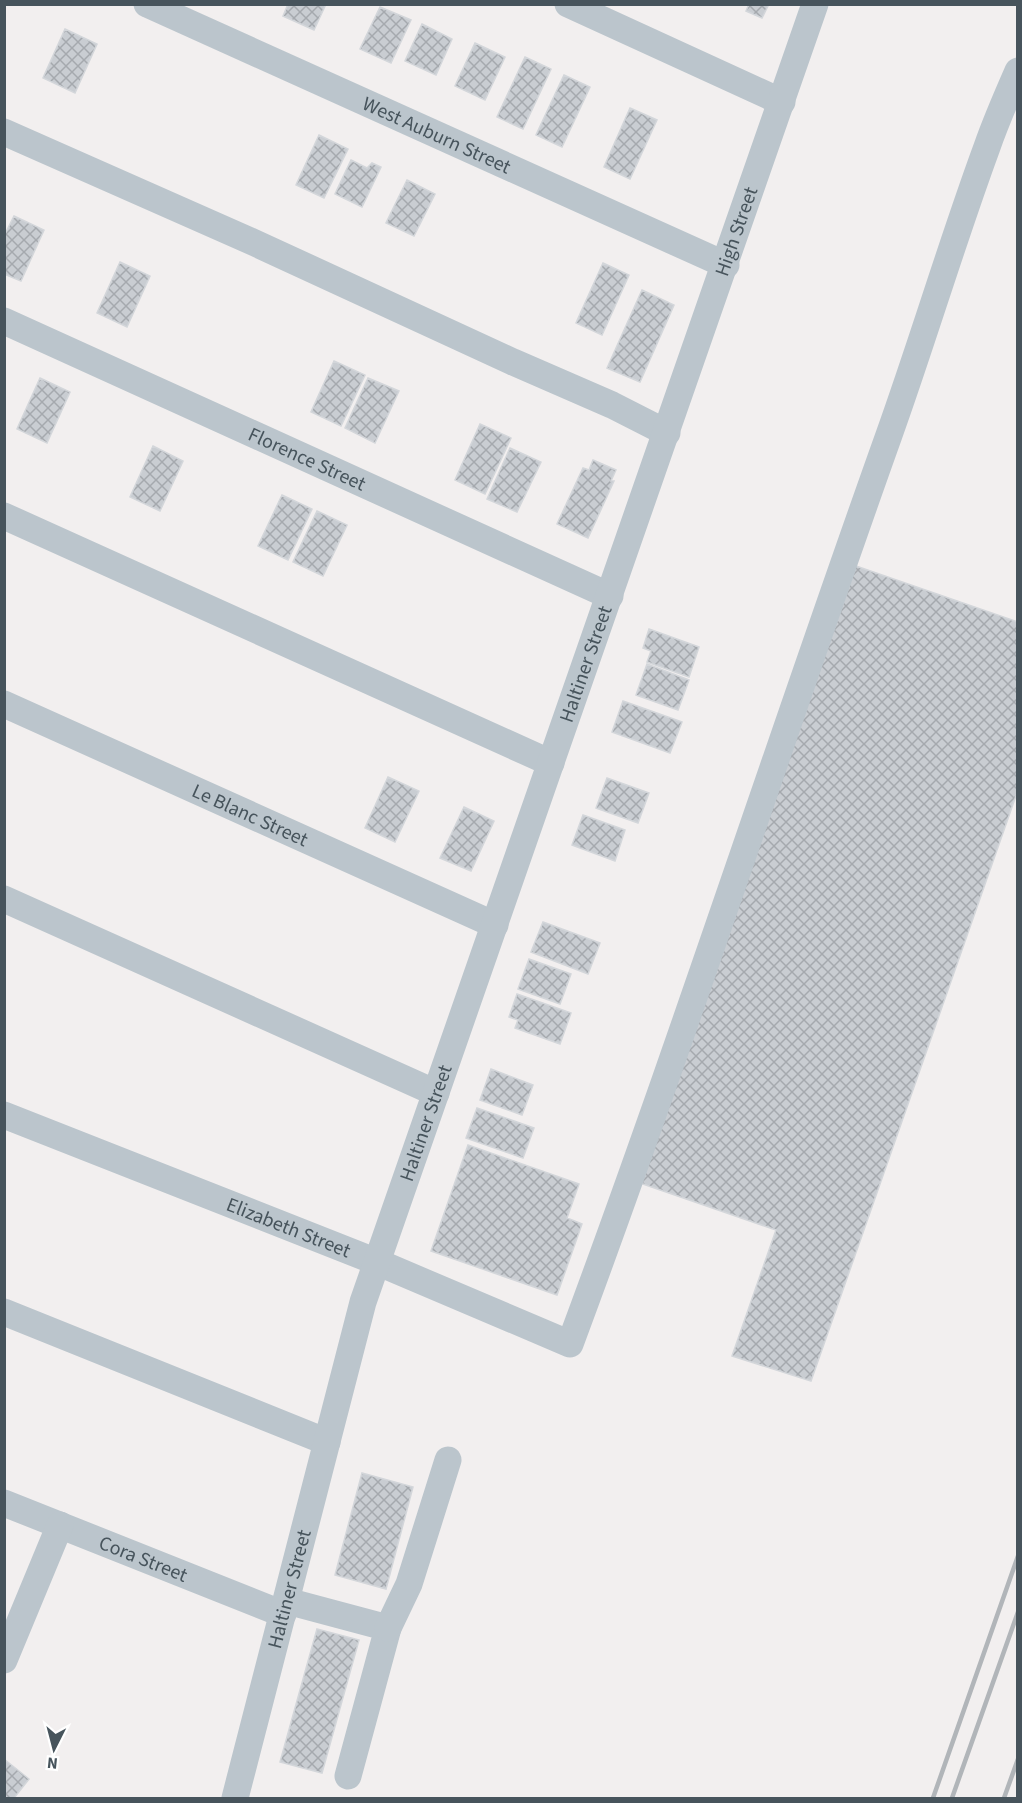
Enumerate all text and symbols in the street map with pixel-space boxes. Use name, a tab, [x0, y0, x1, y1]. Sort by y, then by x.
street label: West Auburn Street	[358, 90, 515, 181]
street label: High Street	[708, 183, 765, 280]
street label: Florence Street	[244, 421, 370, 498]
street label: Haltiner Street	[553, 602, 620, 726]
street label: Le Blanc Street	[187, 777, 313, 854]
street label: Haltiner Street	[393, 1061, 460, 1185]
street label: Elizabeth Street	[222, 1191, 355, 1265]
street label: Haltiner Street	[261, 1526, 319, 1652]
street label: Cora Street	[95, 1529, 192, 1590]
north arrow	[24, 1719, 84, 1779]
text: N	[46, 1751, 59, 1774]

